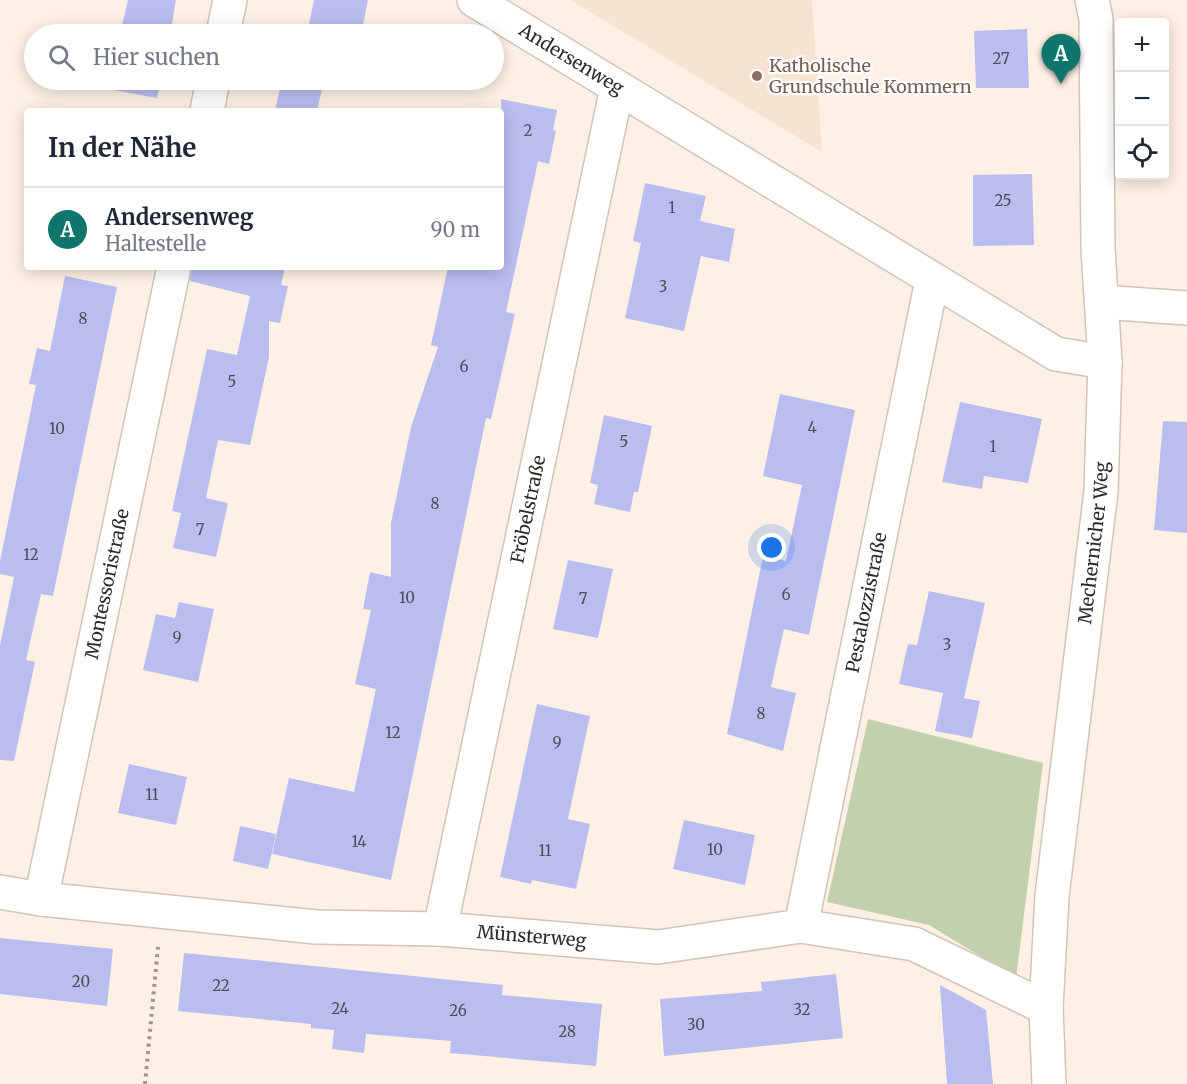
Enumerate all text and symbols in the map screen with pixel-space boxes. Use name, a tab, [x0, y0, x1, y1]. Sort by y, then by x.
street label: Andersenweg	[514, 18, 628, 99]
map controls	[1115, 18, 1169, 180]
button: +	[1115, 18, 1169, 72]
search box	[24, 24, 504, 90]
pin: A	[1042, 34, 1080, 84]
icon: search	[45, 41, 78, 74]
text: Hier suchen	[93, 43, 220, 71]
house number: 27	[993, 49, 1010, 68]
place label: Katholische Grundschule Kommern	[769, 54, 972, 98]
marker: Katholische Grundschule Kommern	[750, 69, 764, 83]
button: −	[1115, 72, 1169, 126]
house number: 2	[524, 121, 533, 140]
button: locate	[1115, 126, 1169, 180]
text: In der Nähe	[48, 131, 196, 164]
house number: 25	[994, 191, 1012, 210]
house number: 1	[669, 198, 676, 217]
text: Andersenweg	[105, 203, 254, 231]
text: A	[60, 217, 75, 242]
text: 90 m	[430, 217, 480, 242]
text: Haltestelle	[105, 231, 206, 256]
house number: 3	[659, 277, 667, 296]
house number: 8	[79, 309, 88, 328]
house number: 6	[459, 357, 469, 376]
house number: 5	[228, 372, 236, 391]
house number: 4	[807, 418, 817, 437]
house number: 10	[49, 419, 65, 438]
house number: 5	[620, 432, 628, 451]
house number: 1	[990, 437, 997, 456]
street label: Fröbelstraße	[505, 453, 550, 565]
street label: Mechernicher Weg	[1073, 461, 1113, 625]
house number: 8	[431, 494, 440, 513]
street label: Montessoristraße	[80, 507, 134, 661]
house number: 7	[196, 520, 205, 539]
street label: Pestalozzistraße	[841, 530, 892, 675]
your location	[757, 533, 786, 562]
house number: 12	[23, 545, 39, 564]
house number: 6	[781, 585, 791, 604]
house number: 10	[399, 588, 415, 607]
house number: 7	[579, 589, 588, 608]
house number: 9	[172, 628, 182, 647]
house number: 3	[943, 635, 951, 654]
house number: 8	[757, 704, 766, 723]
house number: 12	[385, 723, 401, 742]
house number: 9	[552, 733, 562, 752]
house number: 11	[145, 785, 159, 804]
house number: 14	[351, 832, 367, 851]
house number: 10	[707, 840, 723, 859]
house number: 11	[538, 841, 552, 860]
street label: Münsterweg	[476, 920, 587, 952]
house number: 20	[72, 972, 90, 991]
house number: 22	[212, 976, 230, 995]
house number: 24	[331, 999, 349, 1018]
house number: 32	[793, 1000, 811, 1019]
house number: 26	[449, 1001, 467, 1020]
house number: 30	[687, 1015, 705, 1034]
house number: 28	[558, 1022, 576, 1041]

